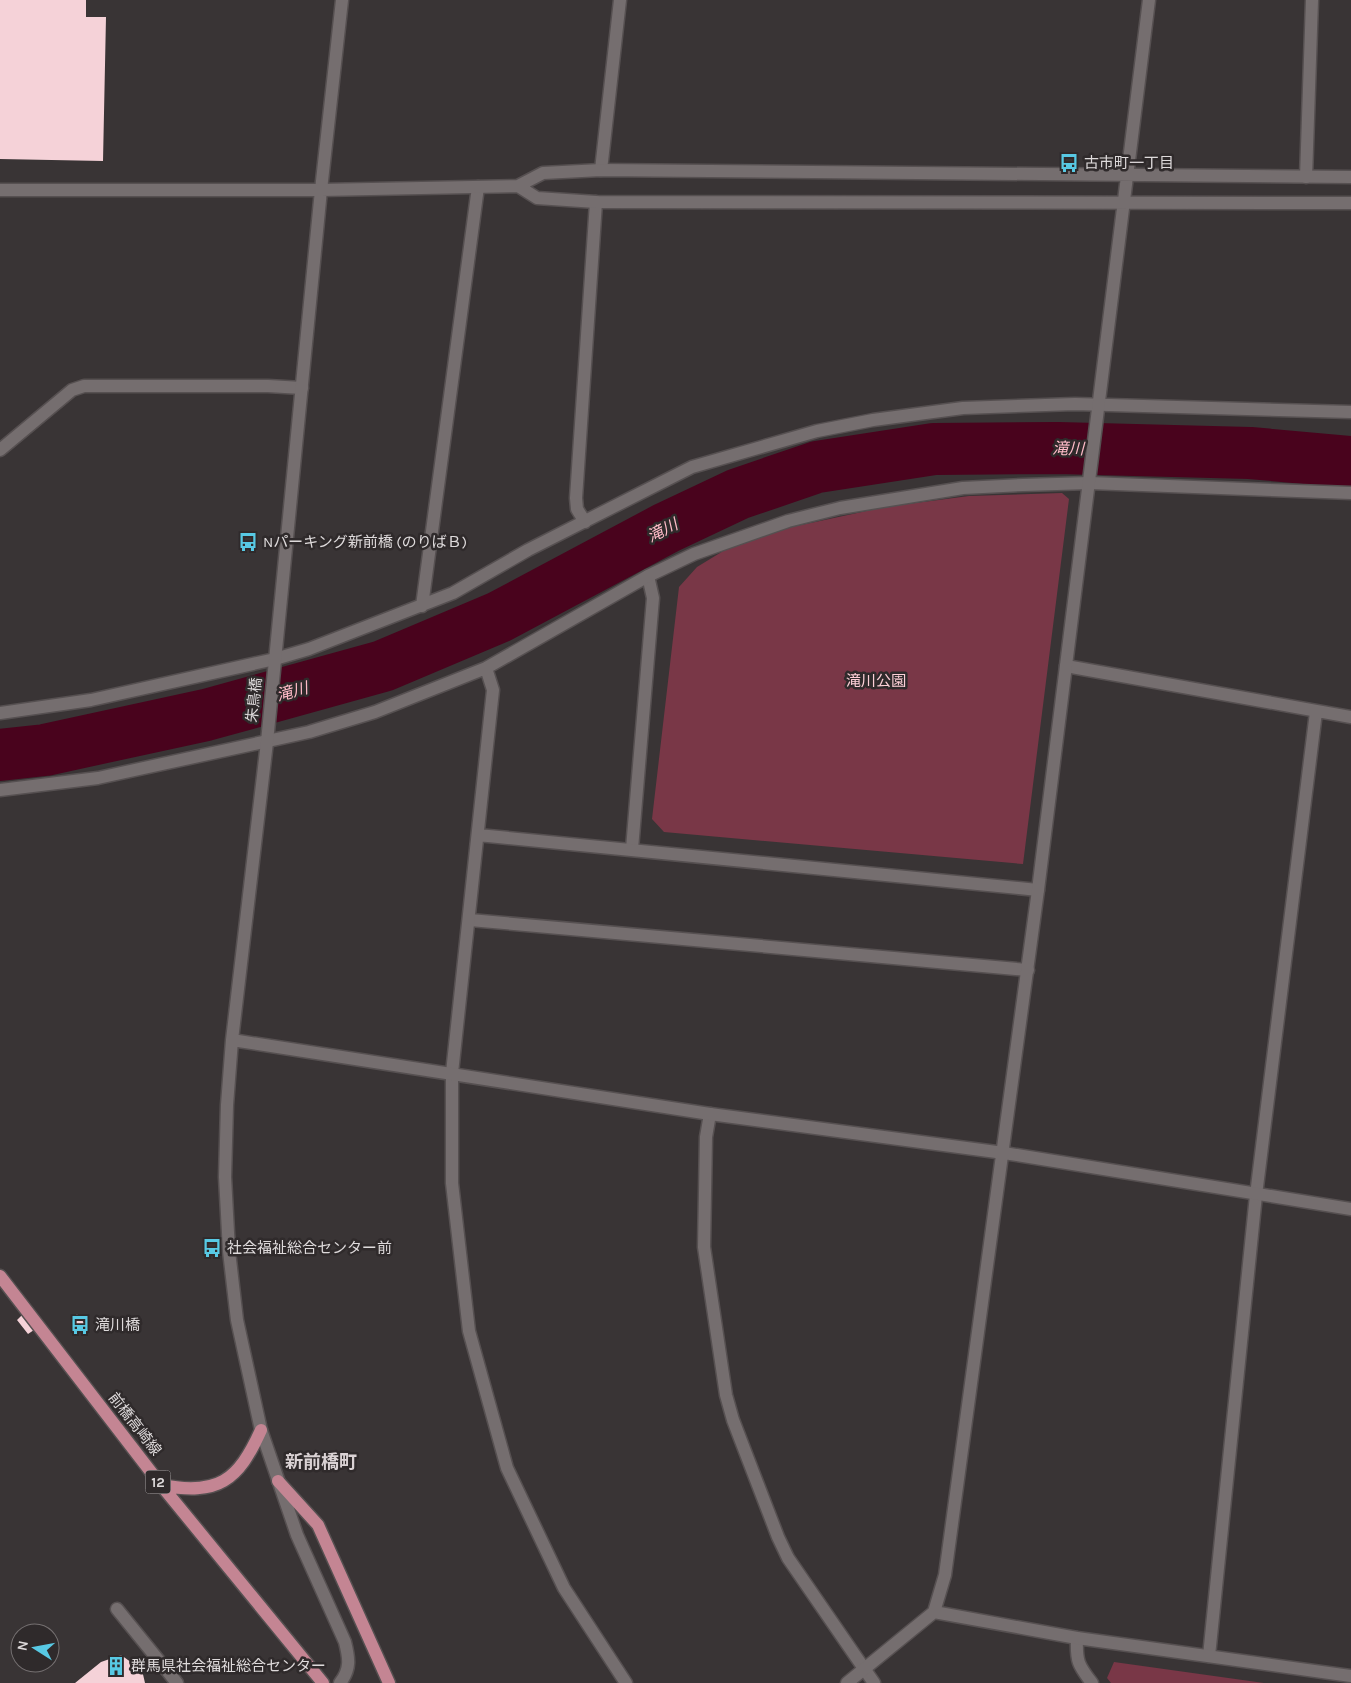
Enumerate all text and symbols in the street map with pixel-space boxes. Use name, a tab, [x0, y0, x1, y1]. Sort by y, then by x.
bus stop icon: 古市町一丁目	[1058, 152, 1080, 174]
place label: 古市町一丁目	[1084, 154, 1174, 172]
water label: 滝川	[1052, 439, 1086, 458]
water label: 滝川	[644, 514, 683, 546]
bus stop icon: Nパーキング新前橋 (のりばＢ)	[237, 531, 259, 553]
place label: Nパーキング新前橋 (のりばＢ)	[263, 533, 467, 551]
park label: 滝川公園	[846, 672, 906, 690]
street label: 朱鳥橋	[243, 677, 265, 723]
water label: 滝川	[274, 678, 312, 705]
bus stop icon: 社会福祉総合センター前	[201, 1237, 223, 1259]
place label: 社会福祉総合センター前	[227, 1239, 392, 1257]
bus stop icon: 滝川橋	[69, 1314, 91, 1336]
place label: 滝川橋	[95, 1316, 140, 1334]
street label: 前橋高崎線	[105, 1389, 165, 1459]
district label: 新前橋町	[285, 1451, 357, 1473]
road number: 12	[146, 1470, 170, 1494]
north arrow	[10, 1623, 60, 1673]
text: N	[13, 1639, 32, 1652]
building icon: 群馬県社会福祉総合センター	[105, 1655, 127, 1677]
place label: 群馬県社会福祉総合センター	[131, 1657, 326, 1675]

